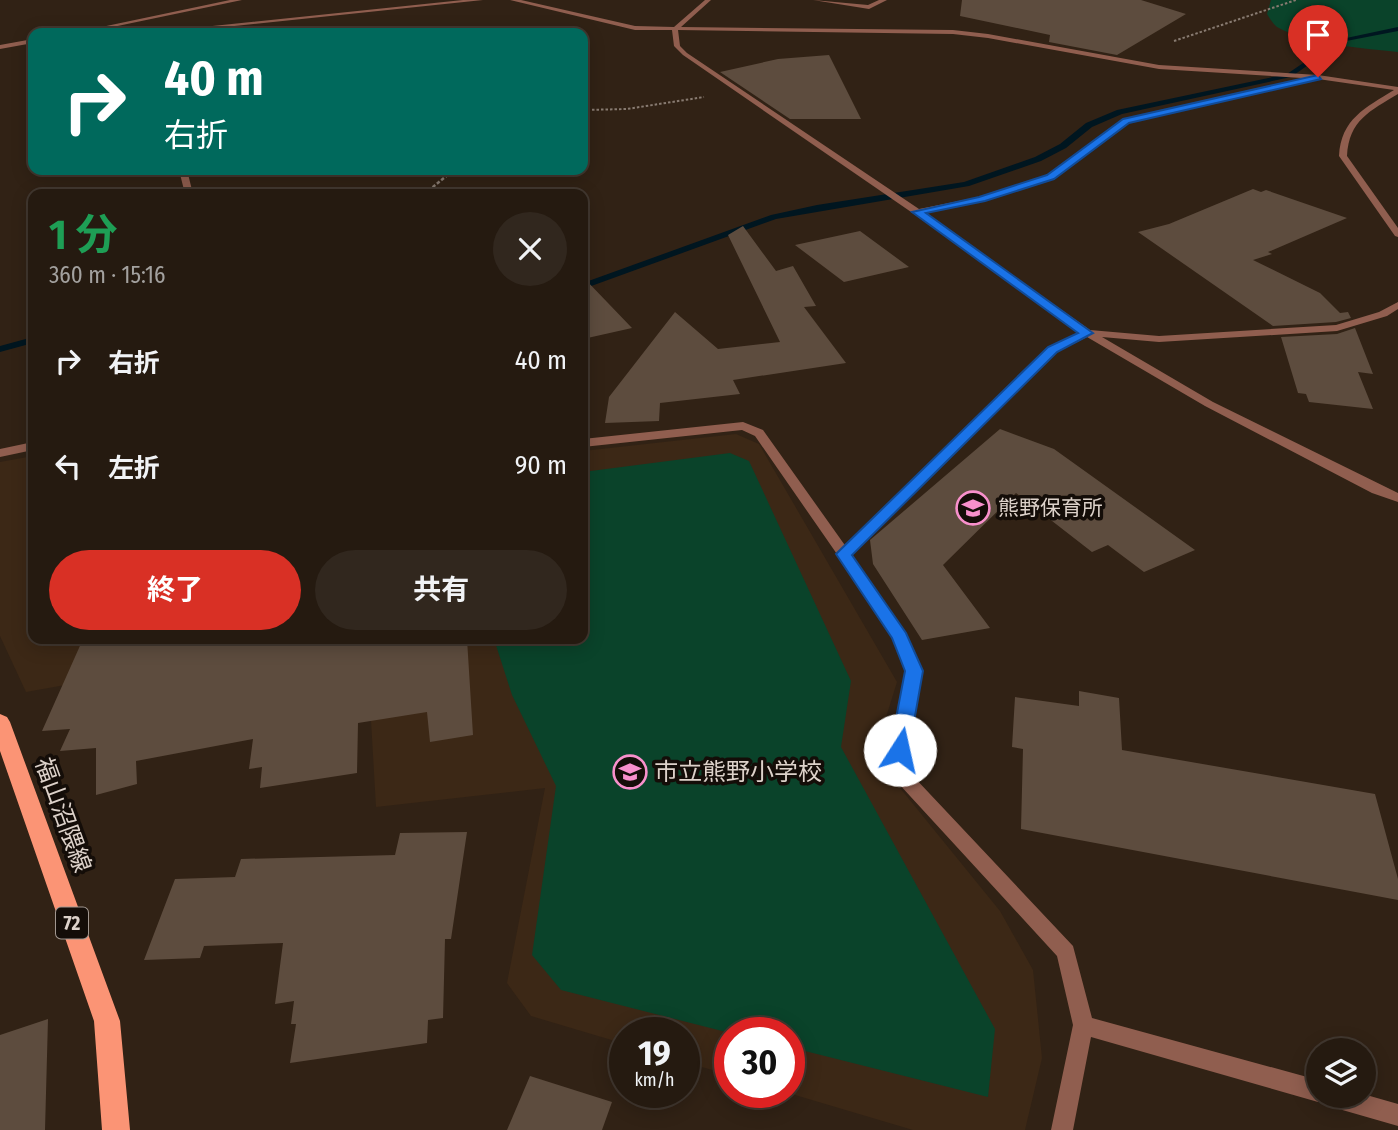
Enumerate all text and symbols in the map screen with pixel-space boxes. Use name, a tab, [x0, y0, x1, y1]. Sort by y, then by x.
pin	[1288, 5, 1348, 77]
icon: arrive	[1299, 16, 1337, 54]
text: 40 m	[164, 49, 264, 108]
icon: right	[49, 56, 140, 147]
text: 右折	[164, 116, 228, 154]
text: 1 分	[49, 210, 118, 260]
button: close	[493, 212, 567, 286]
text: 360 m · 15:16	[49, 261, 165, 289]
icon: right	[49, 342, 87, 380]
text: 40 m	[515, 345, 567, 376]
text: 右折	[108, 348, 160, 379]
icon: left	[49, 447, 87, 485]
text: 90 m	[515, 450, 567, 481]
text: 左折	[108, 453, 160, 484]
school or university icon: 熊野保育所	[954, 489, 992, 527]
place label: 熊野保育所	[998, 495, 1103, 521]
button: 終了	[49, 550, 301, 630]
button: 共有	[315, 550, 567, 630]
position arrow	[863, 713, 937, 787]
school or university icon: 市立熊野小学校	[611, 753, 649, 791]
street label: 福山沼隈線	[29, 754, 97, 876]
place label: 市立熊野小学校	[654, 758, 822, 786]
road number: 72	[56, 908, 88, 939]
speed limit sign: 30	[714, 1017, 805, 1108]
text: 19	[638, 1032, 671, 1074]
map controls	[1306, 1038, 1376, 1108]
button: layers	[1306, 1038, 1376, 1108]
text: km/h	[634, 1069, 675, 1091]

